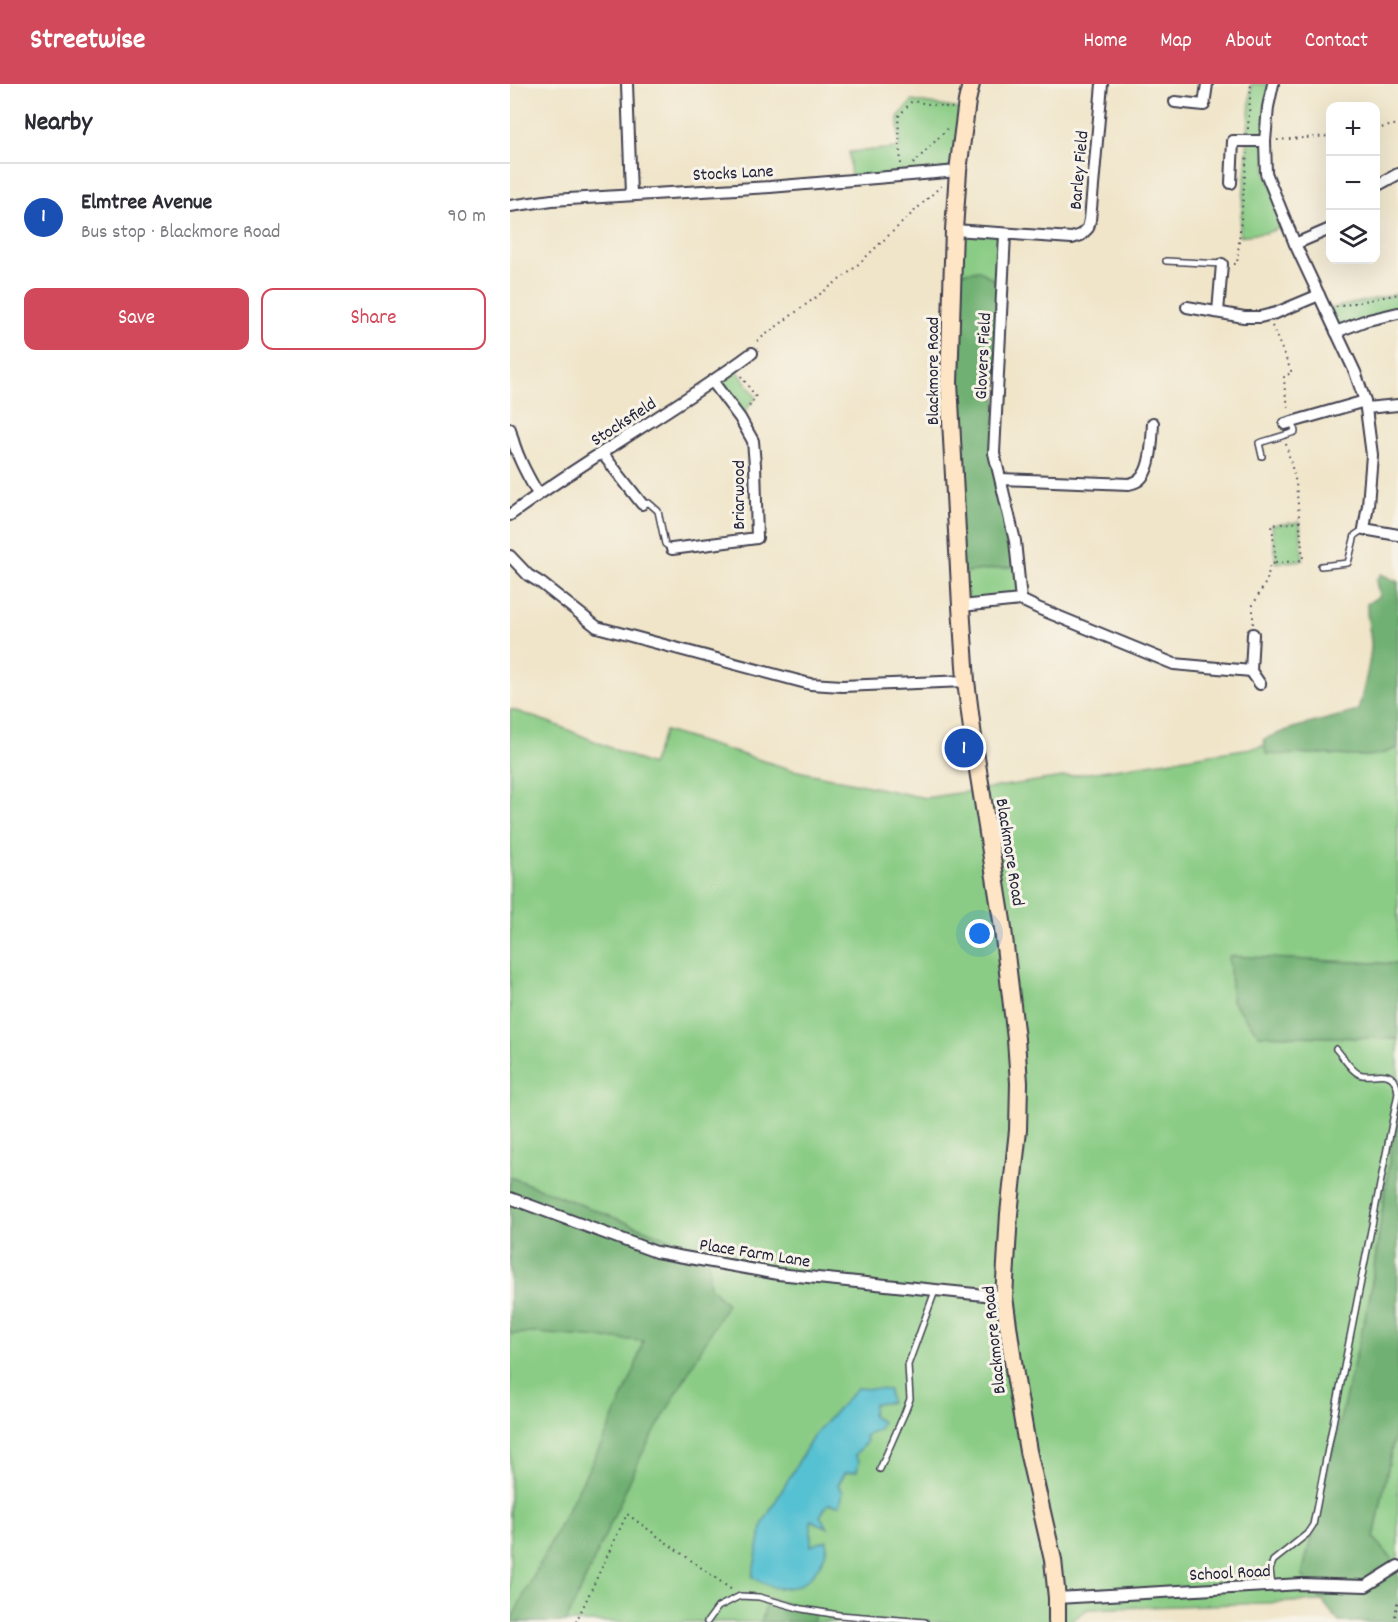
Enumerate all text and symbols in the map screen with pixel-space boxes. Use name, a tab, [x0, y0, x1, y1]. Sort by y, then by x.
text: Streetwise	[30, 22, 145, 62]
text: Home	[1083, 27, 1127, 57]
text: Map	[1160, 27, 1192, 57]
text: About	[1225, 27, 1272, 57]
text: Contact	[1305, 27, 1368, 57]
map controls	[1326, 102, 1380, 264]
button: +	[1326, 102, 1380, 156]
text: Nearby	[24, 105, 92, 142]
street label: Barley Field	[1065, 130, 1096, 211]
button: −	[1326, 156, 1380, 210]
street label: Stocks Lane	[692, 160, 774, 189]
text: Elmtree Avenue	[81, 188, 212, 219]
text: 1	[41, 203, 46, 231]
text: 90 m	[448, 203, 486, 231]
button: layers	[1326, 210, 1380, 264]
text: Bus stop · Blackmore Road	[81, 219, 280, 247]
button: Save	[24, 288, 249, 350]
button: Share	[261, 288, 486, 350]
street label: Glovers Field	[970, 312, 999, 400]
street label: Blackmore Road	[922, 317, 947, 425]
street label: Stocksfield	[587, 393, 662, 454]
street label: Briarwood	[728, 460, 753, 530]
pin: 1	[944, 726, 984, 770]
street label: Blackmore Road	[988, 797, 1029, 908]
your location	[965, 919, 994, 948]
street label: Place Farm Lane	[697, 1233, 812, 1276]
street label: Blackmore Road	[977, 1284, 1014, 1395]
street label: School Road	[1189, 1560, 1271, 1589]

